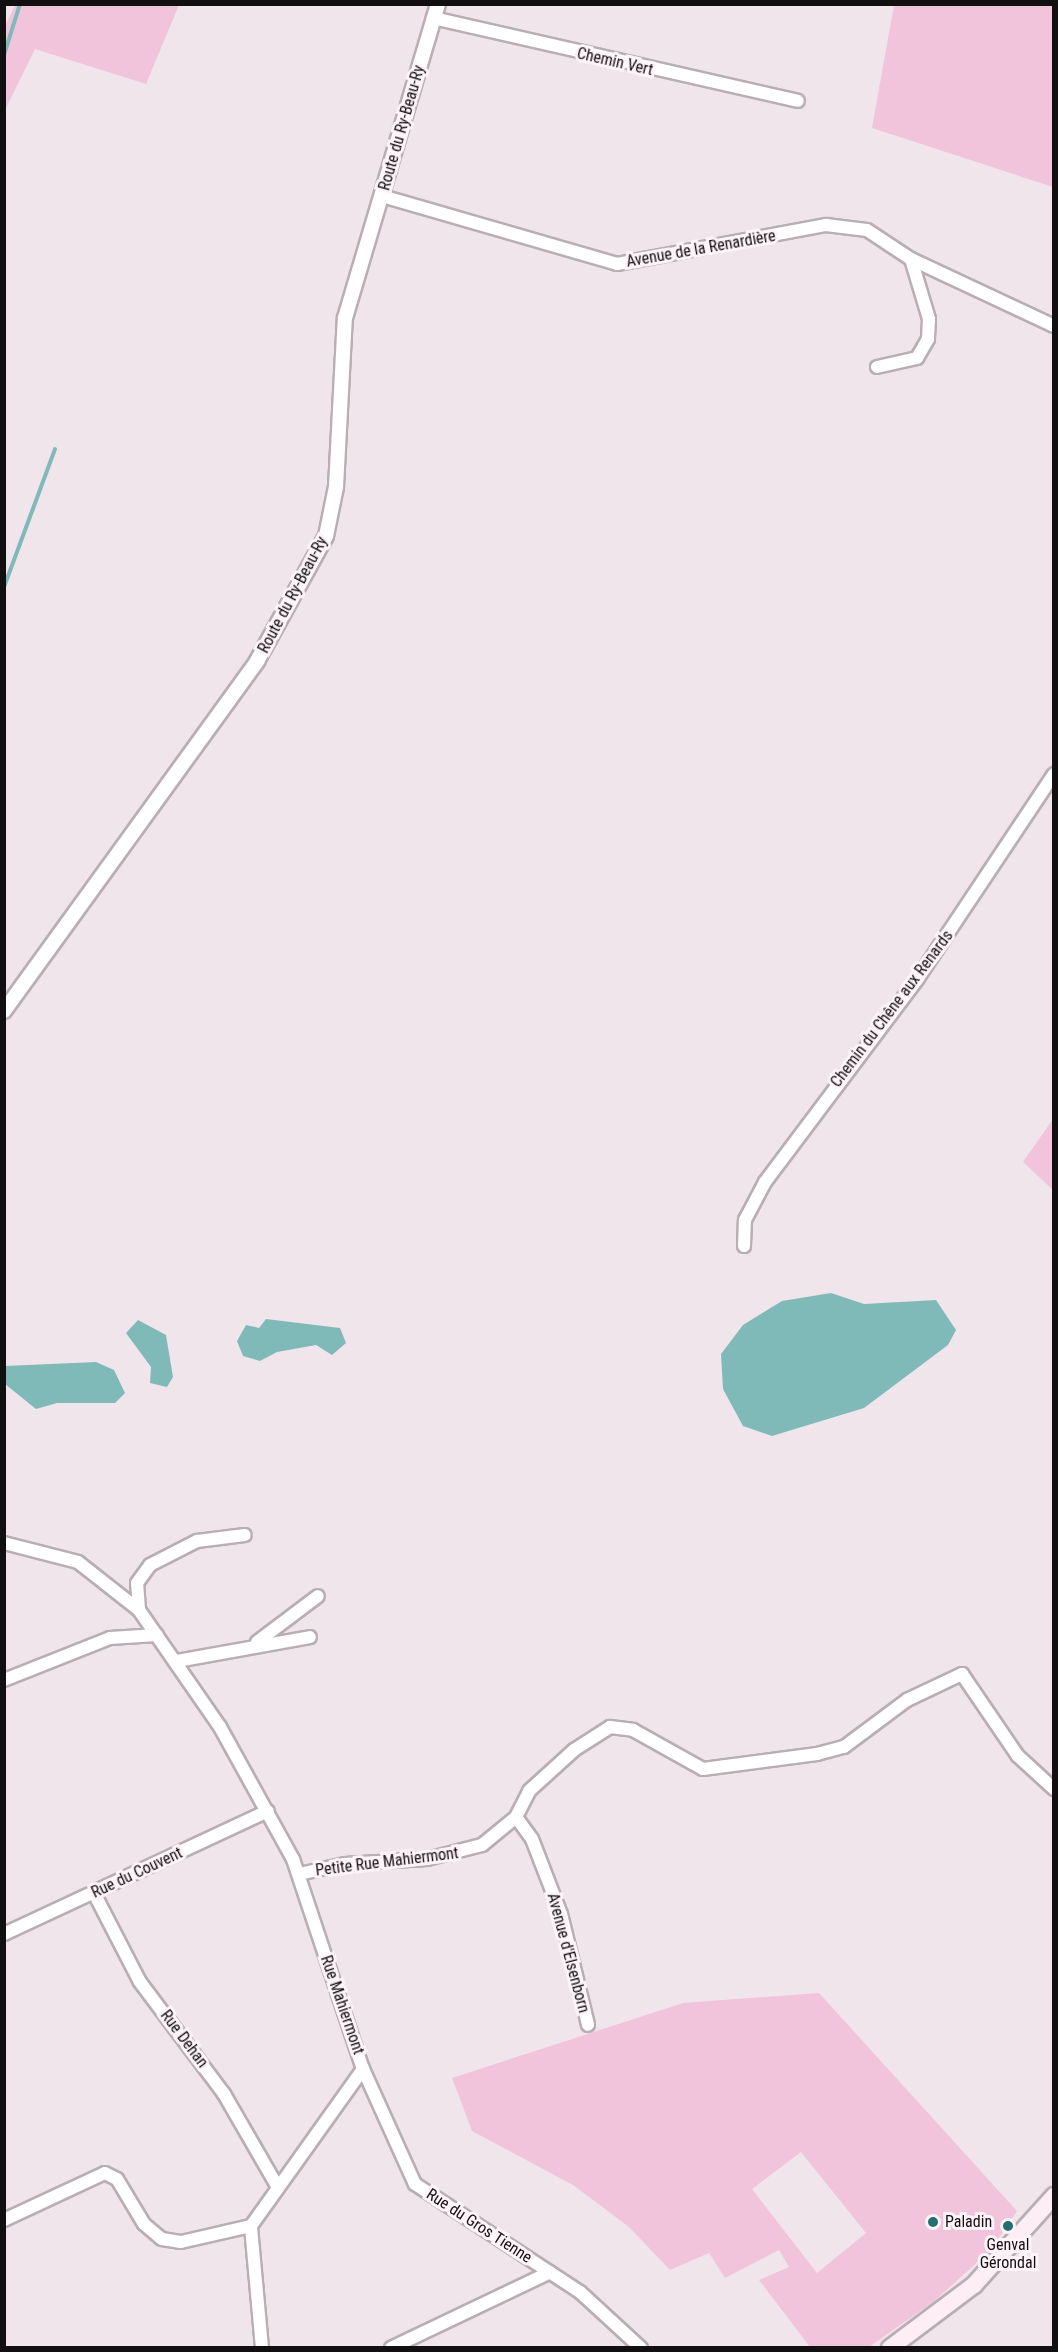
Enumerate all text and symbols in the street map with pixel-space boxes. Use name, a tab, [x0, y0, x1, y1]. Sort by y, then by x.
street label: Chemin Vert	[575, 44, 655, 80]
street label: Route du Ry-Beau-Ry	[375, 63, 429, 193]
street label: Avenue de la Renardière	[625, 226, 777, 272]
street label: Route du Ry-Beau-Ry	[254, 533, 332, 657]
street label: Chemin du Chêne aux Renards	[827, 927, 957, 1091]
street label: Rue du Couvent	[88, 1844, 186, 1902]
street label: Petite Rue Mahiermont	[314, 1844, 460, 1880]
street label: Avenue d'Elsenborn	[543, 1891, 593, 2015]
street label: Rue Mahiermont	[316, 1953, 368, 2057]
street label: Rue Dehan	[156, 2006, 212, 2072]
street label: Rue du Gros Tienne	[422, 2185, 536, 2267]
place label: Paladin	[945, 2212, 992, 2232]
marker: Paladin	[926, 2215, 940, 2229]
marker: Genval Gérondal	[1001, 2219, 1015, 2233]
place label: Genval Gérondal	[980, 2235, 1036, 2273]

